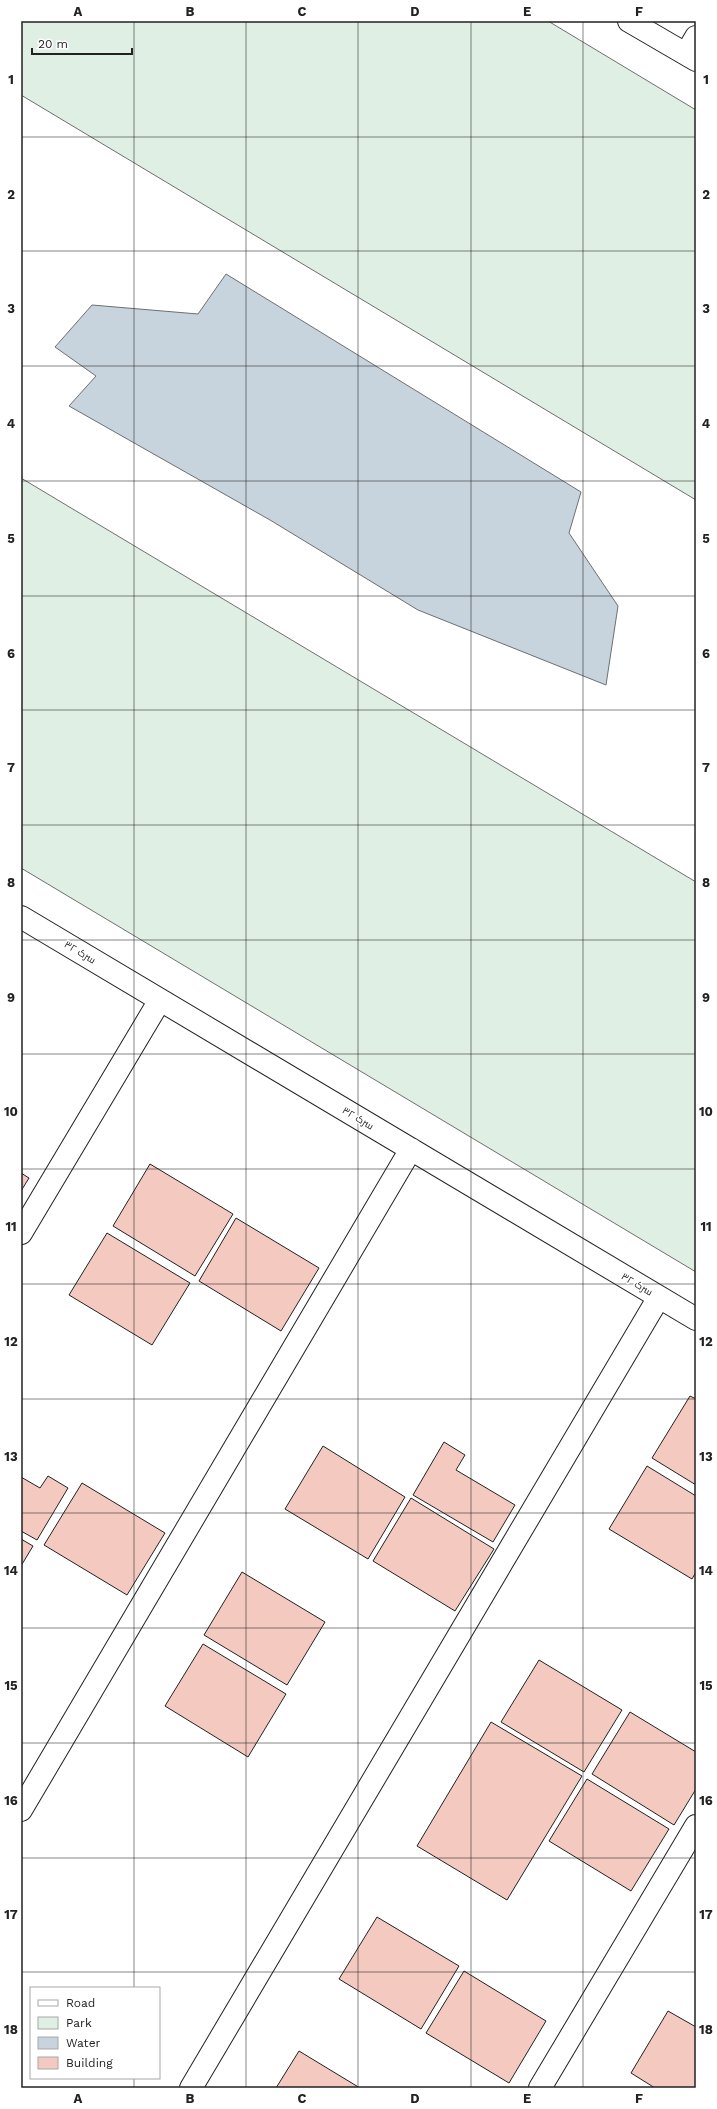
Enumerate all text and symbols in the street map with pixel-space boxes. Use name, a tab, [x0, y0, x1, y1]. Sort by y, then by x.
text: A	[74, 4, 83, 19]
text: B	[186, 4, 195, 19]
text: C	[298, 4, 307, 19]
text: D	[410, 4, 420, 19]
text: E	[523, 4, 531, 19]
text: F	[635, 4, 643, 19]
scale bar	[32, 30, 132, 56]
text: 20 m	[38, 37, 68, 51]
text: 1	[8, 72, 14, 87]
text: 1	[703, 72, 709, 87]
text: 2	[7, 187, 15, 202]
text: 2	[702, 187, 710, 202]
text: 3	[7, 301, 15, 316]
text: 3	[702, 301, 710, 316]
text: 4	[7, 416, 16, 431]
text: 4	[702, 416, 711, 431]
text: 5	[7, 531, 15, 546]
text: 5	[702, 531, 710, 546]
text: 6	[7, 646, 15, 661]
text: 6	[702, 646, 710, 661]
text: 7	[7, 760, 15, 775]
text: 7	[702, 760, 710, 775]
text: 8	[7, 875, 15, 890]
text: 8	[702, 875, 710, 890]
street label: سرک ۳۲	[62, 938, 98, 966]
text: 9	[7, 990, 15, 1005]
text: 9	[702, 990, 710, 1005]
text: 10	[4, 1104, 18, 1119]
street label: سرک ۳۲	[340, 1104, 376, 1132]
text: 10	[699, 1104, 713, 1119]
text: 11	[5, 1219, 17, 1234]
text: 11	[700, 1219, 712, 1234]
street label: سرک ۳۲	[619, 1270, 655, 1298]
text: 12	[4, 1334, 18, 1349]
text: 12	[699, 1334, 713, 1349]
text: 13	[4, 1449, 18, 1464]
text: 13	[699, 1449, 713, 1464]
text: 14	[4, 1563, 19, 1578]
text: 14	[699, 1563, 714, 1578]
text: 15	[4, 1678, 18, 1693]
text: 15	[699, 1678, 713, 1693]
text: 16	[4, 1793, 18, 1808]
text: 16	[699, 1793, 713, 1808]
text: 17	[4, 1907, 18, 1922]
text: 17	[699, 1907, 713, 1922]
legend	[30, 1987, 160, 2079]
text: Road	[66, 1996, 95, 2010]
text: Park	[66, 2016, 92, 2030]
text: 18	[4, 2022, 18, 2037]
text: 18	[699, 2022, 713, 2037]
text: Water	[66, 2036, 101, 2050]
text: Building	[66, 2056, 113, 2070]
text: A	[74, 2091, 83, 2106]
text: B	[186, 2091, 195, 2106]
text: C	[298, 2091, 307, 2106]
text: D	[410, 2091, 420, 2106]
text: E	[523, 2091, 531, 2106]
text: F	[635, 2091, 643, 2106]

